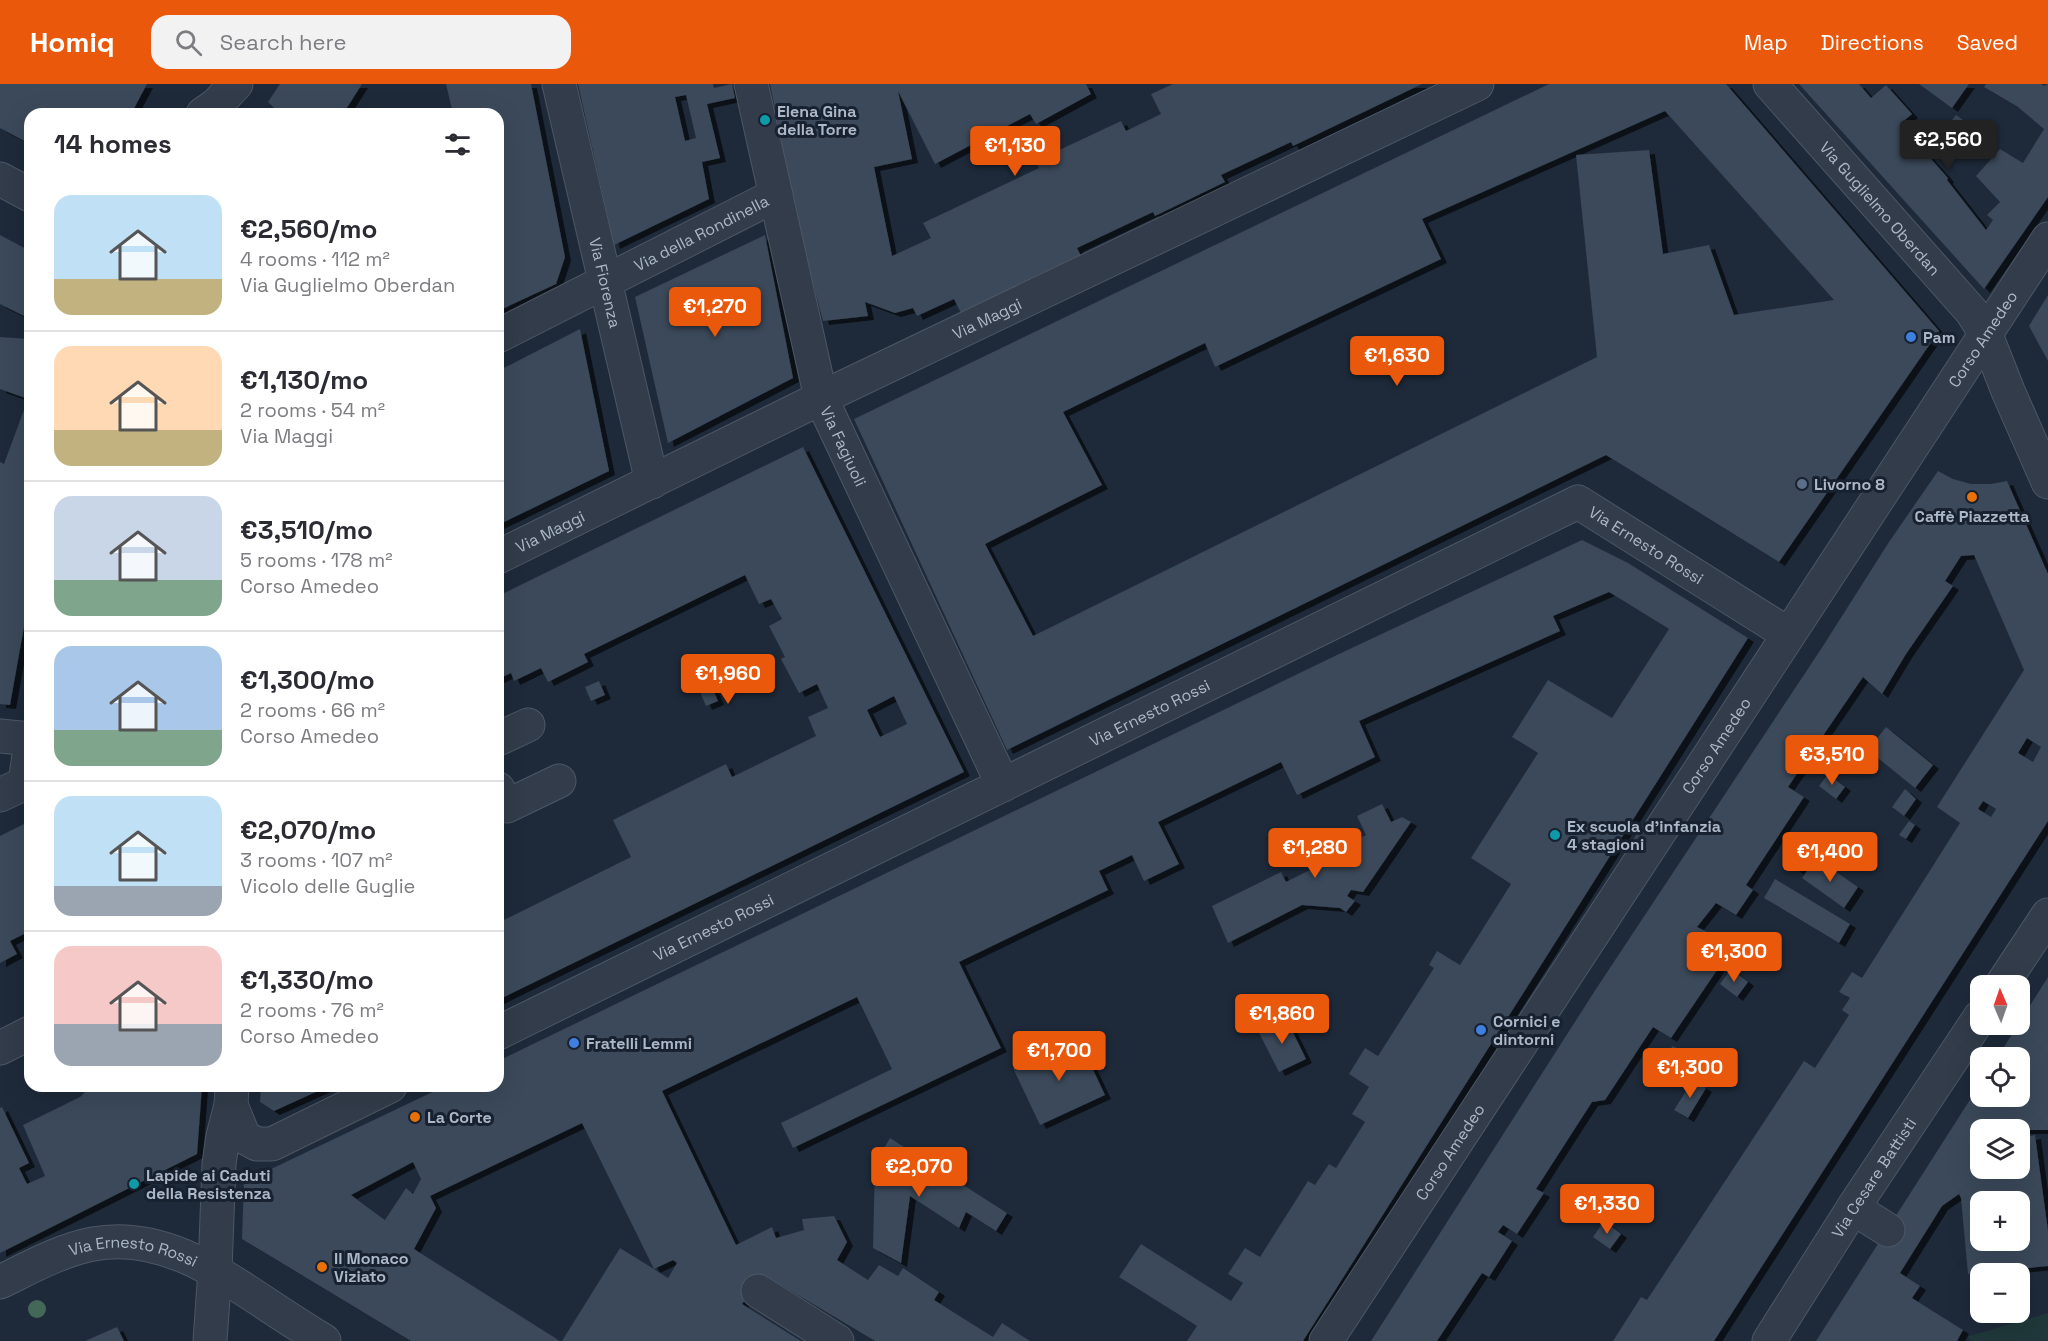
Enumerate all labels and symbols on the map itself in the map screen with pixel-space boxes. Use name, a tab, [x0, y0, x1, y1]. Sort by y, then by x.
place label: Elena Gina della Torre	[777, 101, 857, 140]
marker: Elena Gina della Torre	[758, 113, 772, 127]
pin: €2,560	[1899, 120, 1997, 171]
pin: €1,130	[966, 126, 1064, 177]
street label: Via Guglielmo Oberdan	[1815, 137, 1945, 280]
street label: Via della Rondinella	[630, 190, 772, 276]
street label: Via Fiorenza	[585, 235, 626, 330]
pin: €1,270	[666, 287, 764, 338]
street label: Corso Amedeo	[1943, 287, 2022, 391]
street label: Via Maggi	[949, 293, 1025, 344]
place label: Pam	[1923, 327, 1955, 348]
marker: Pam	[1904, 330, 1918, 344]
pin: €1,630	[1348, 336, 1446, 387]
street label: Via Fagiuoli	[816, 403, 872, 490]
place label: Livorno 8	[1814, 474, 1885, 495]
marker: Livorno 8	[1795, 477, 1809, 491]
marker: Caffè Piazzetta	[1965, 490, 1979, 504]
street label: Via Ernesto Rossi	[1585, 501, 1707, 589]
street label: Via Maggi	[512, 506, 588, 557]
place label: Caffè Piazzetta	[1915, 506, 2029, 527]
pin: €1,960	[679, 654, 777, 705]
street label: Via Ernesto Rossi	[1086, 674, 1213, 751]
street label: Corso Amedeo	[1677, 693, 1755, 798]
pin: €3,510	[1783, 735, 1881, 786]
place label: Ex scuola d'infanzia 4 stagioni	[1567, 816, 1721, 855]
pin: €1,280	[1266, 828, 1364, 879]
marker: Ex scuola d'infanzia 4 stagioni	[1548, 828, 1562, 842]
pin: €1,400	[1781, 832, 1879, 883]
street label: Via Ernesto Rossi	[650, 889, 777, 966]
pin: €1,300	[1685, 932, 1783, 983]
north arrow	[1970, 975, 2030, 1035]
pin: €1,860	[1233, 994, 1331, 1045]
place label: Cornici e dintorni	[1493, 1011, 1560, 1050]
marker: Cornici e dintorni	[1474, 1023, 1488, 1037]
pin: €1,700	[1010, 1031, 1108, 1082]
place label: Fratelli Lemmi	[586, 1033, 692, 1054]
marker: Fratelli Lemmi	[567, 1036, 581, 1050]
pin: €1,300	[1641, 1048, 1739, 1099]
street label: Corso Amedeo	[1411, 1100, 1489, 1204]
place label: La Corte	[427, 1107, 492, 1128]
marker: La Corte	[408, 1110, 422, 1124]
street label: Via Cesare Battisti	[1826, 1113, 1921, 1242]
pin: €2,070	[870, 1147, 968, 1198]
place label: Lapide ai Caduti della Resistenza	[146, 1165, 271, 1204]
marker: Lapide ai Caduti della Resistenza	[127, 1177, 141, 1191]
pin: €1,330	[1558, 1184, 1656, 1235]
street label: Via Ernesto Rossi	[66, 1231, 201, 1271]
place label: Il Monaco Viziato	[334, 1248, 409, 1287]
marker: Il Monaco Viziato	[315, 1260, 329, 1274]

